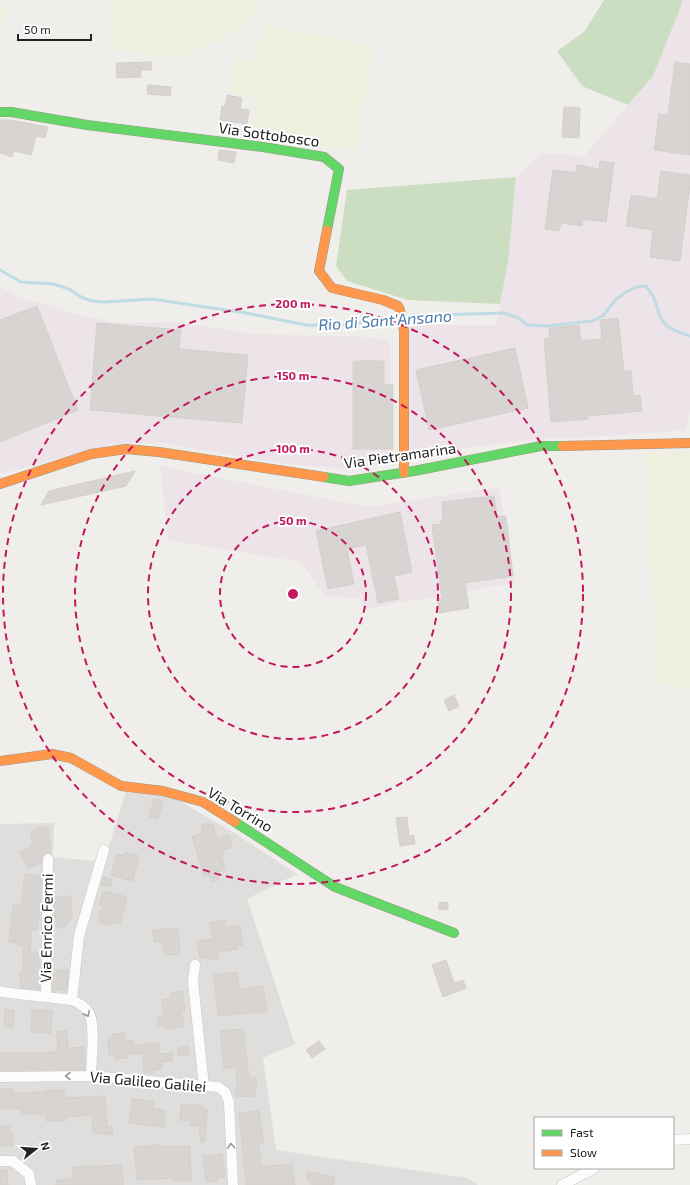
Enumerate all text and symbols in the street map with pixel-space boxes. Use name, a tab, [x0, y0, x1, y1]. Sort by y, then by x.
scale bar	[18, 16, 91, 42]
text: 50 m	[24, 22, 51, 36]
street label: Via Sottobosco	[218, 118, 321, 150]
text: 200 m	[275, 296, 311, 310]
water label: Rio di Sant'Ansano	[318, 305, 452, 334]
text: 150 m	[277, 368, 309, 382]
street label: Via Pietramarina	[343, 438, 457, 472]
text: 100 m	[276, 441, 310, 455]
text: 50 m	[279, 513, 307, 527]
centre of rings	[286, 587, 300, 601]
street label: Via Torrino	[205, 783, 276, 836]
street label: Via Enrico Fermi	[36, 873, 56, 983]
one-way arrow	[82, 1010, 90, 1017]
street label: Via Galileo Galilei	[89, 1067, 207, 1095]
one-way arrow	[65, 1072, 71, 1080]
legend	[534, 1117, 674, 1169]
text: Fast	[570, 1125, 594, 1139]
north arrow	[16, 1129, 56, 1169]
text: N	[39, 1140, 53, 1152]
one-way arrow	[227, 1143, 236, 1149]
text: Slow	[570, 1145, 597, 1159]

